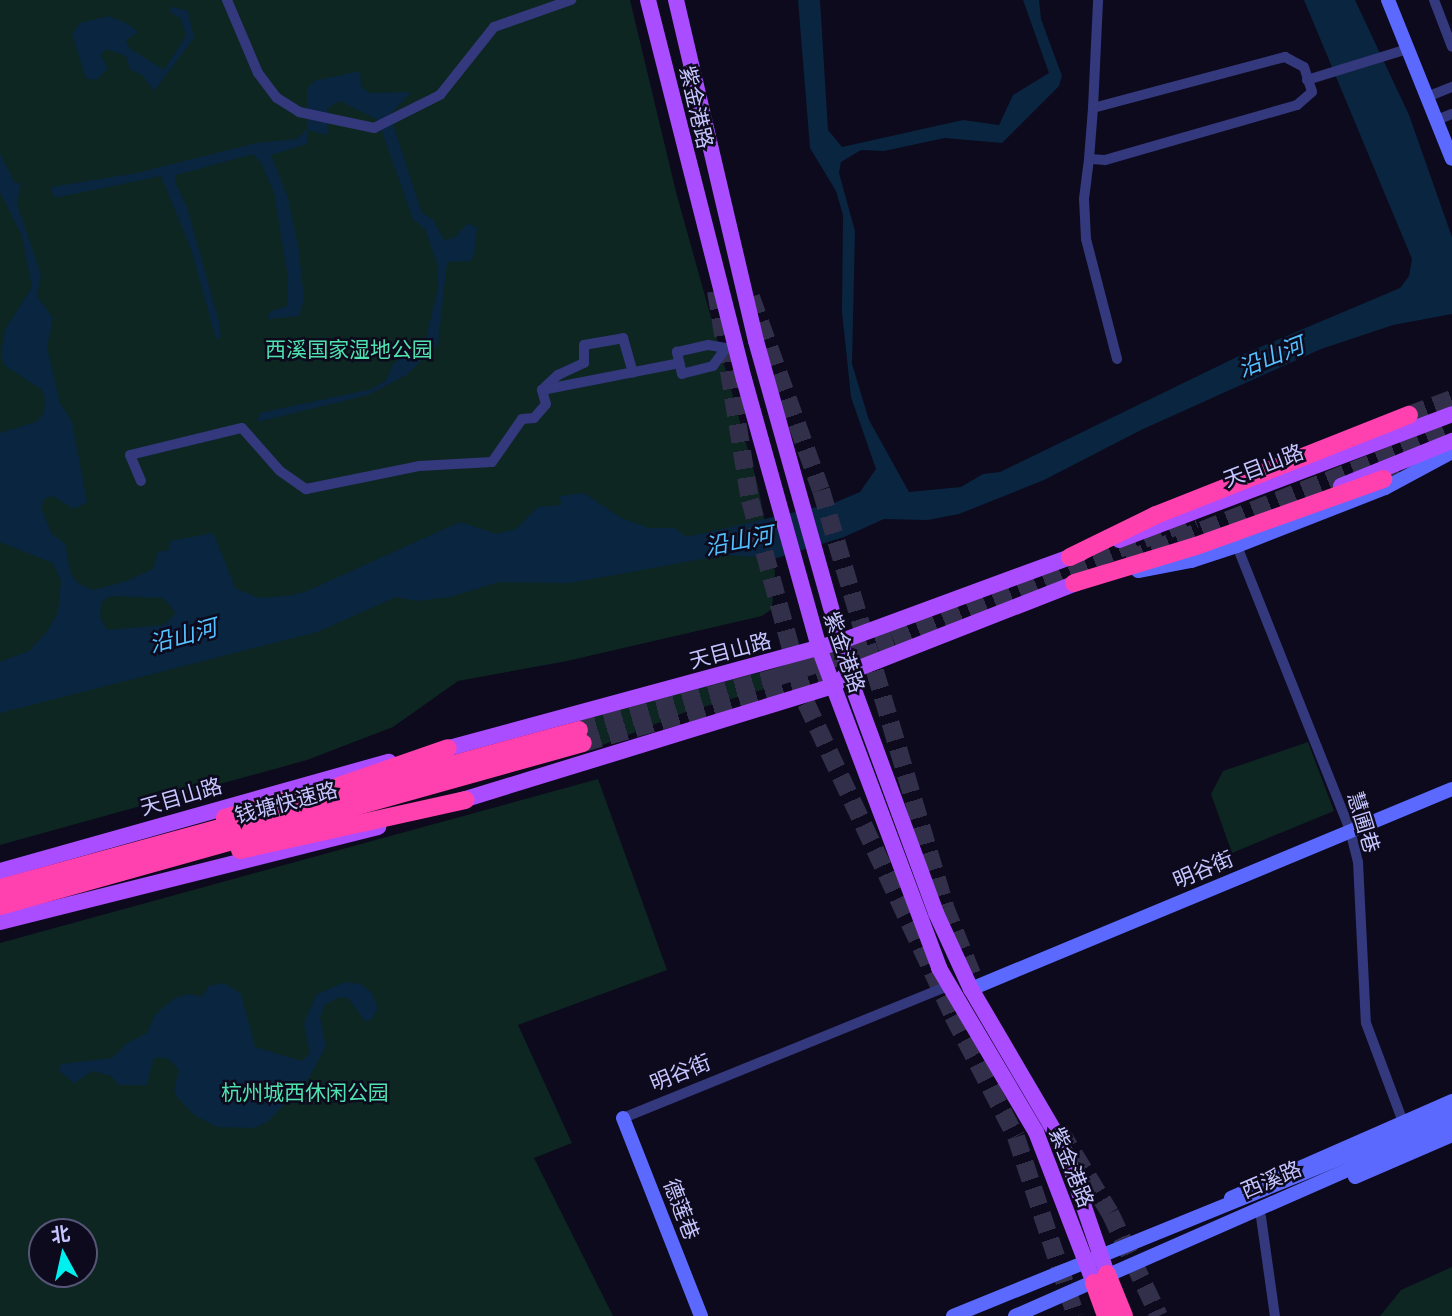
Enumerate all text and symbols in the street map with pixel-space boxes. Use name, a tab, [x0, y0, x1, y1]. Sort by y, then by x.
street label: 紫金港路	[675, 63, 719, 151]
water label: 沿山河	[1234, 331, 1308, 383]
park label: 西溪国家湿地公园	[265, 336, 433, 362]
street label: 天目山路	[1219, 438, 1307, 492]
water label: 沿山河	[703, 521, 775, 561]
street label: 紫金港路	[819, 608, 871, 696]
water label: 沿山河	[146, 614, 220, 658]
street label: 天目山路	[686, 627, 774, 673]
street label: 天目山路	[137, 772, 225, 820]
street label: 钱塘快速路	[232, 776, 340, 828]
street label: 慧圃巷	[1343, 788, 1385, 856]
street label: 明谷街	[1169, 845, 1237, 893]
street label: 明谷街	[646, 1049, 714, 1095]
park label: 杭州城西休闲公园	[221, 1079, 389, 1105]
street label: 紫金港路	[1045, 1123, 1099, 1211]
street label: 西溪路	[1237, 1155, 1305, 1203]
street label: 德莲巷	[659, 1175, 705, 1243]
north arrow	[28, 1218, 98, 1288]
text: 北	[49, 1221, 71, 1247]

